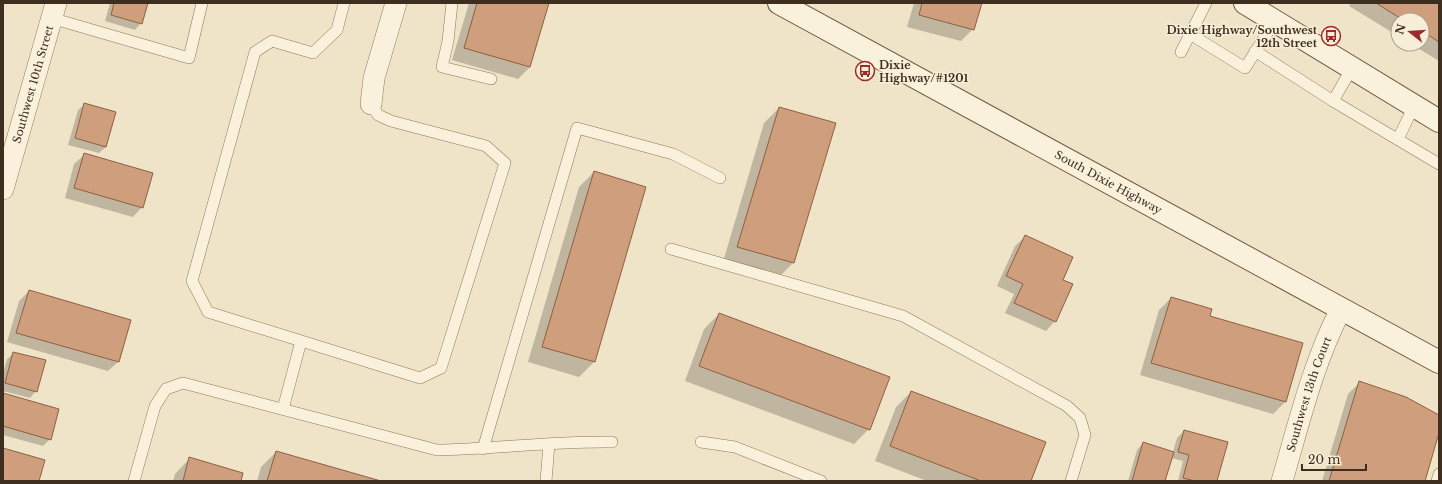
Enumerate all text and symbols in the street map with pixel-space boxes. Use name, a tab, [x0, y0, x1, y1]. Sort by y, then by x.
north arrow	[1390, 12, 1430, 52]
text: N	[1392, 21, 1409, 36]
street label: Southwest 10th Street	[9, 23, 57, 145]
place label: Dixie Highway/Southwest 12th Street	[1166, 23, 1318, 50]
bus stop icon: Dixie Highway/Southwest 12th Street	[1320, 25, 1342, 47]
place label: Dixie Highway/#1201	[879, 58, 968, 85]
bus stop icon: Dixie Highway/#1201	[854, 60, 876, 82]
street label: South Dixie Highway	[1052, 147, 1165, 217]
street label: Southwest 13th Court	[1284, 334, 1335, 453]
scale bar	[1302, 446, 1366, 472]
text: 20 m	[1308, 452, 1340, 467]

